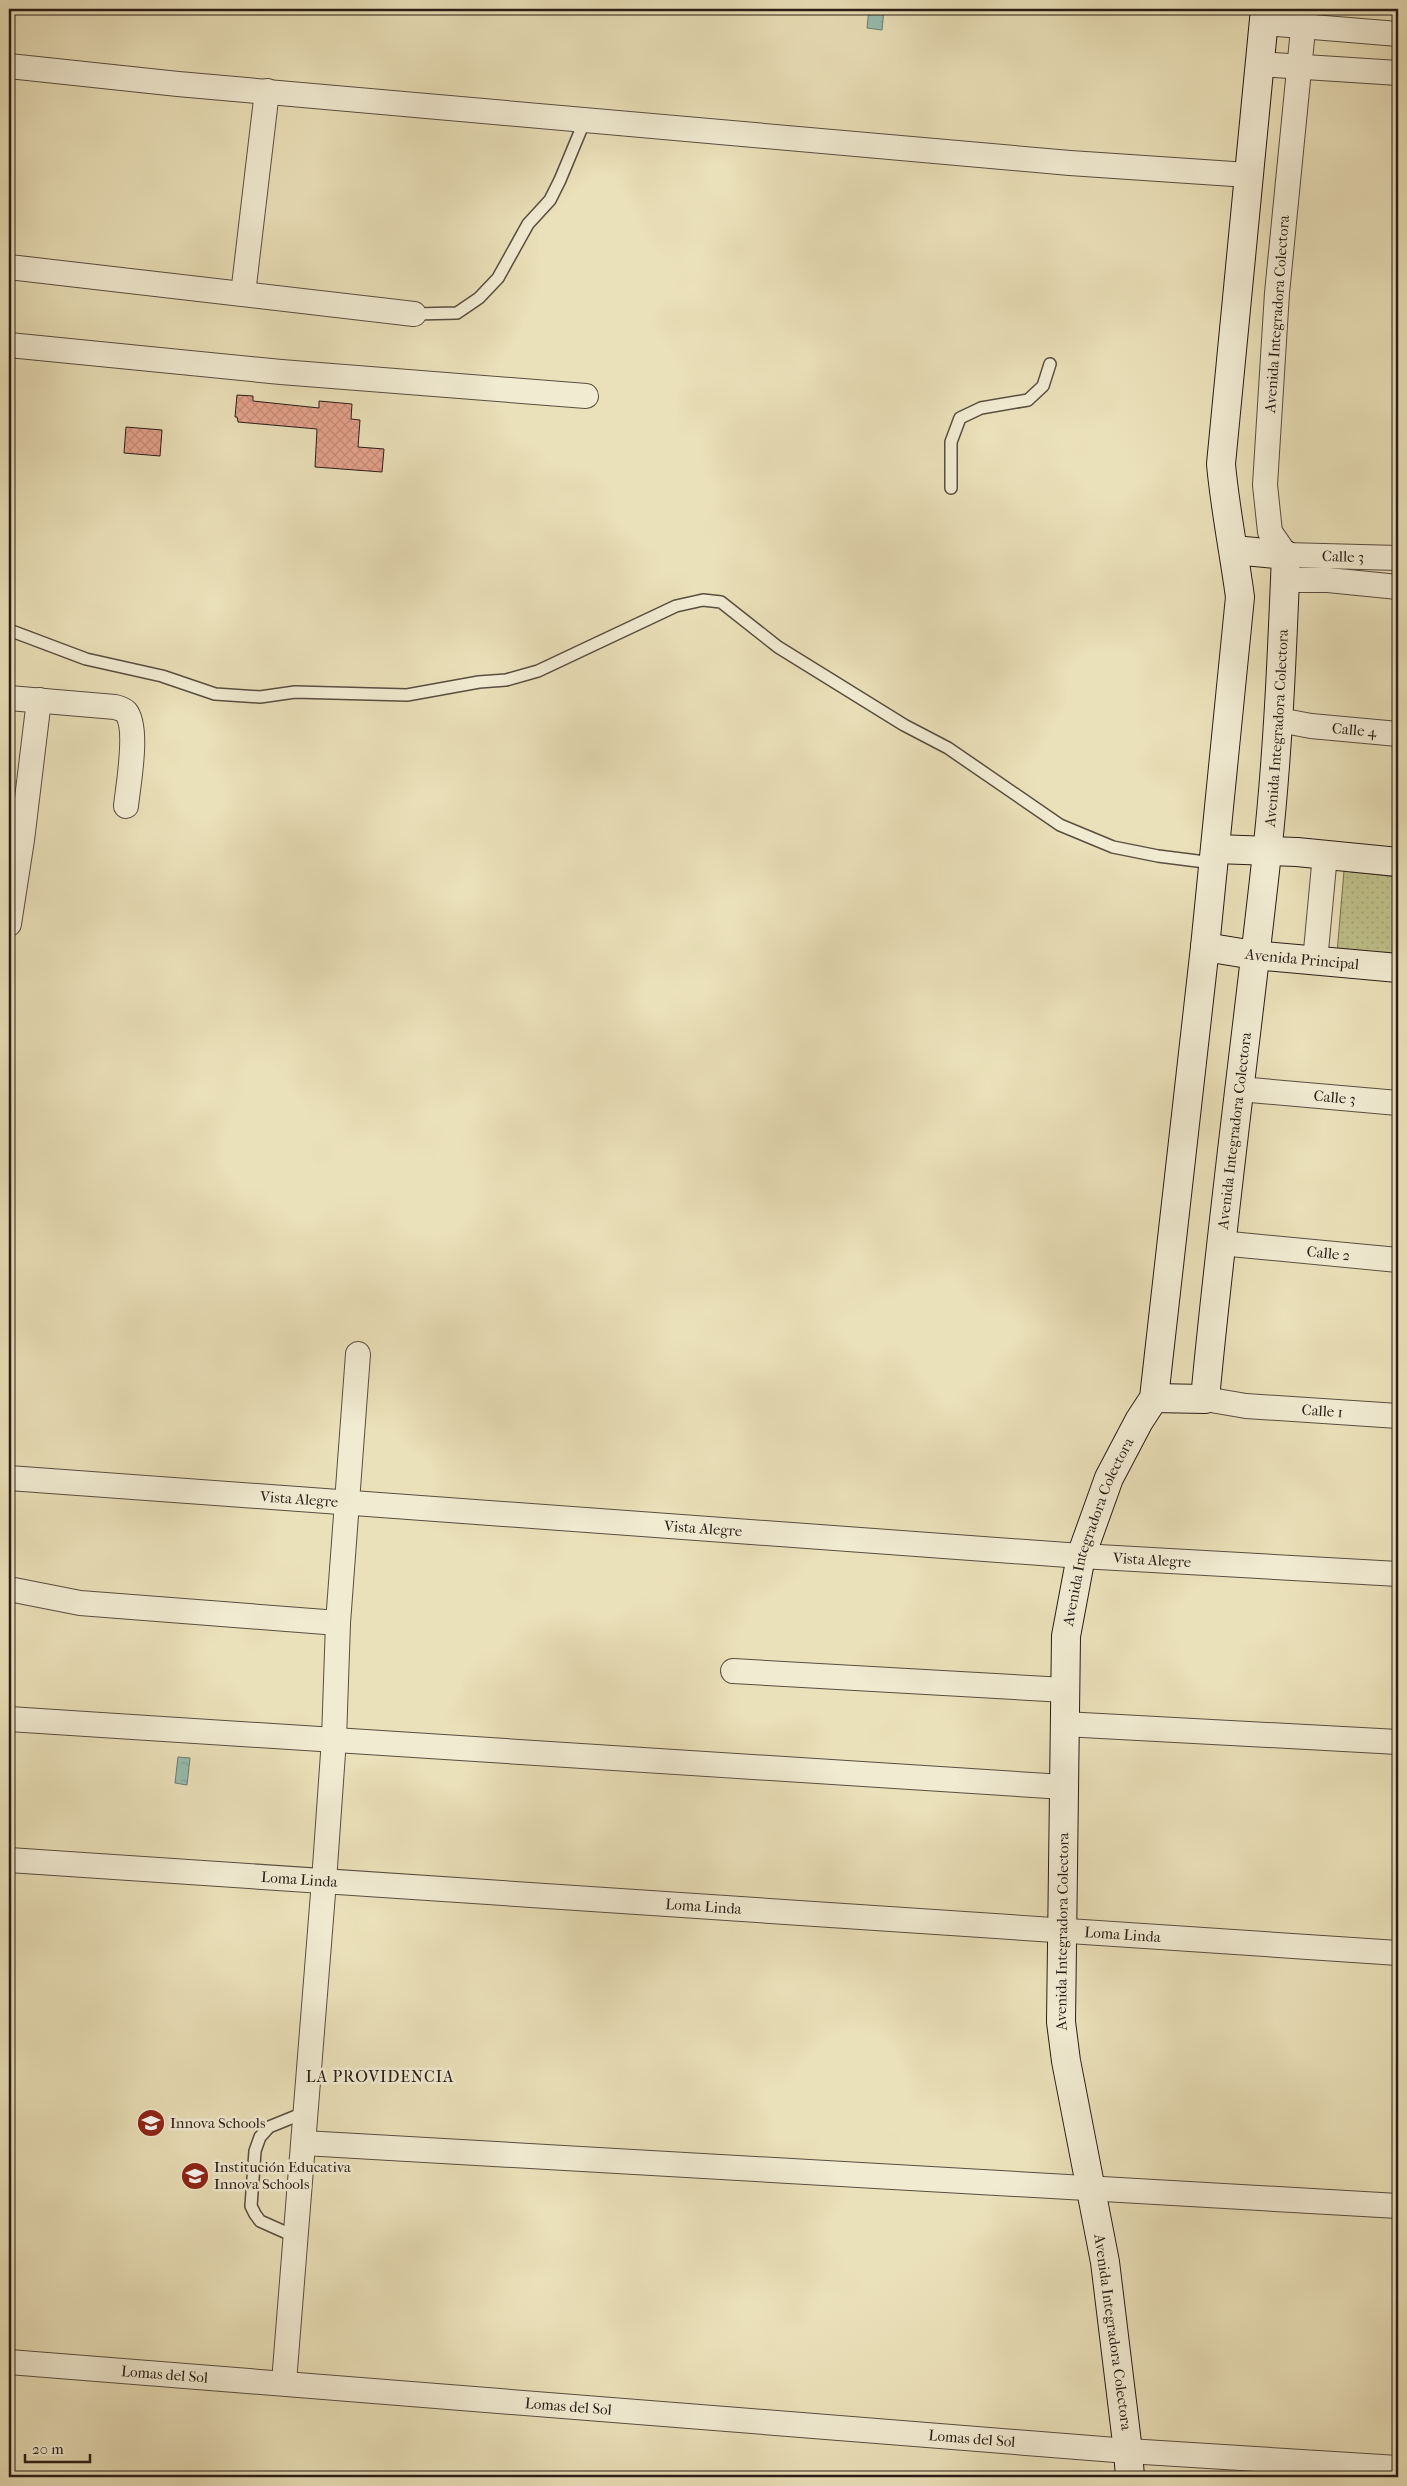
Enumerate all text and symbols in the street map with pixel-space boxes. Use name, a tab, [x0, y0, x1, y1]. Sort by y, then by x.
street label: Avenida Integradora Colectora	[1261, 214, 1293, 414]
street label: Calle 3	[1322, 547, 1364, 566]
street label: Avenida Integradora Colectora	[1261, 628, 1292, 829]
street label: Calle 4	[1331, 719, 1379, 741]
street label: Avenida Principal	[1243, 945, 1360, 973]
street label: Avenida Integradora Colectora	[1214, 1030, 1255, 1231]
street label: Calle 3	[1313, 1087, 1356, 1108]
street label: Calle 2	[1306, 1242, 1351, 1264]
street label: Calle 1	[1301, 1401, 1343, 1421]
street label: Avenida Integradora Colectora	[1059, 1434, 1138, 1629]
street label: Vista Alegre	[259, 1487, 339, 1511]
street label: Vista Alegre	[662, 1517, 743, 1540]
street label: Vista Alegre	[1111, 1549, 1192, 1571]
street label: Avenida Integradora Colectora	[1052, 1831, 1072, 2033]
street label: Loma Linda	[261, 1868, 339, 1891]
street label: Loma Linda	[665, 1895, 743, 1918]
street label: Loma Linda	[1084, 1923, 1162, 1946]
district label: LA PROVIDENCIA	[306, 2067, 454, 2086]
school or university icon: Innova Schools	[136, 2108, 166, 2138]
place label: Innova Schools	[170, 2114, 266, 2132]
place label: Institución Educativa Innova Schools	[214, 2158, 352, 2193]
school or university icon: Institución Educativa Innova Schools	[180, 2161, 210, 2191]
street label: Avenida Integradora Colectora	[1090, 2232, 1136, 2432]
street label: Lomas del Sol	[120, 2362, 209, 2387]
street label: Lomas del Sol	[524, 2394, 612, 2419]
street label: Lomas del Sol	[928, 2426, 1016, 2451]
scale bar	[25, 2431, 90, 2463]
text: 20 m	[32, 2440, 64, 2458]

